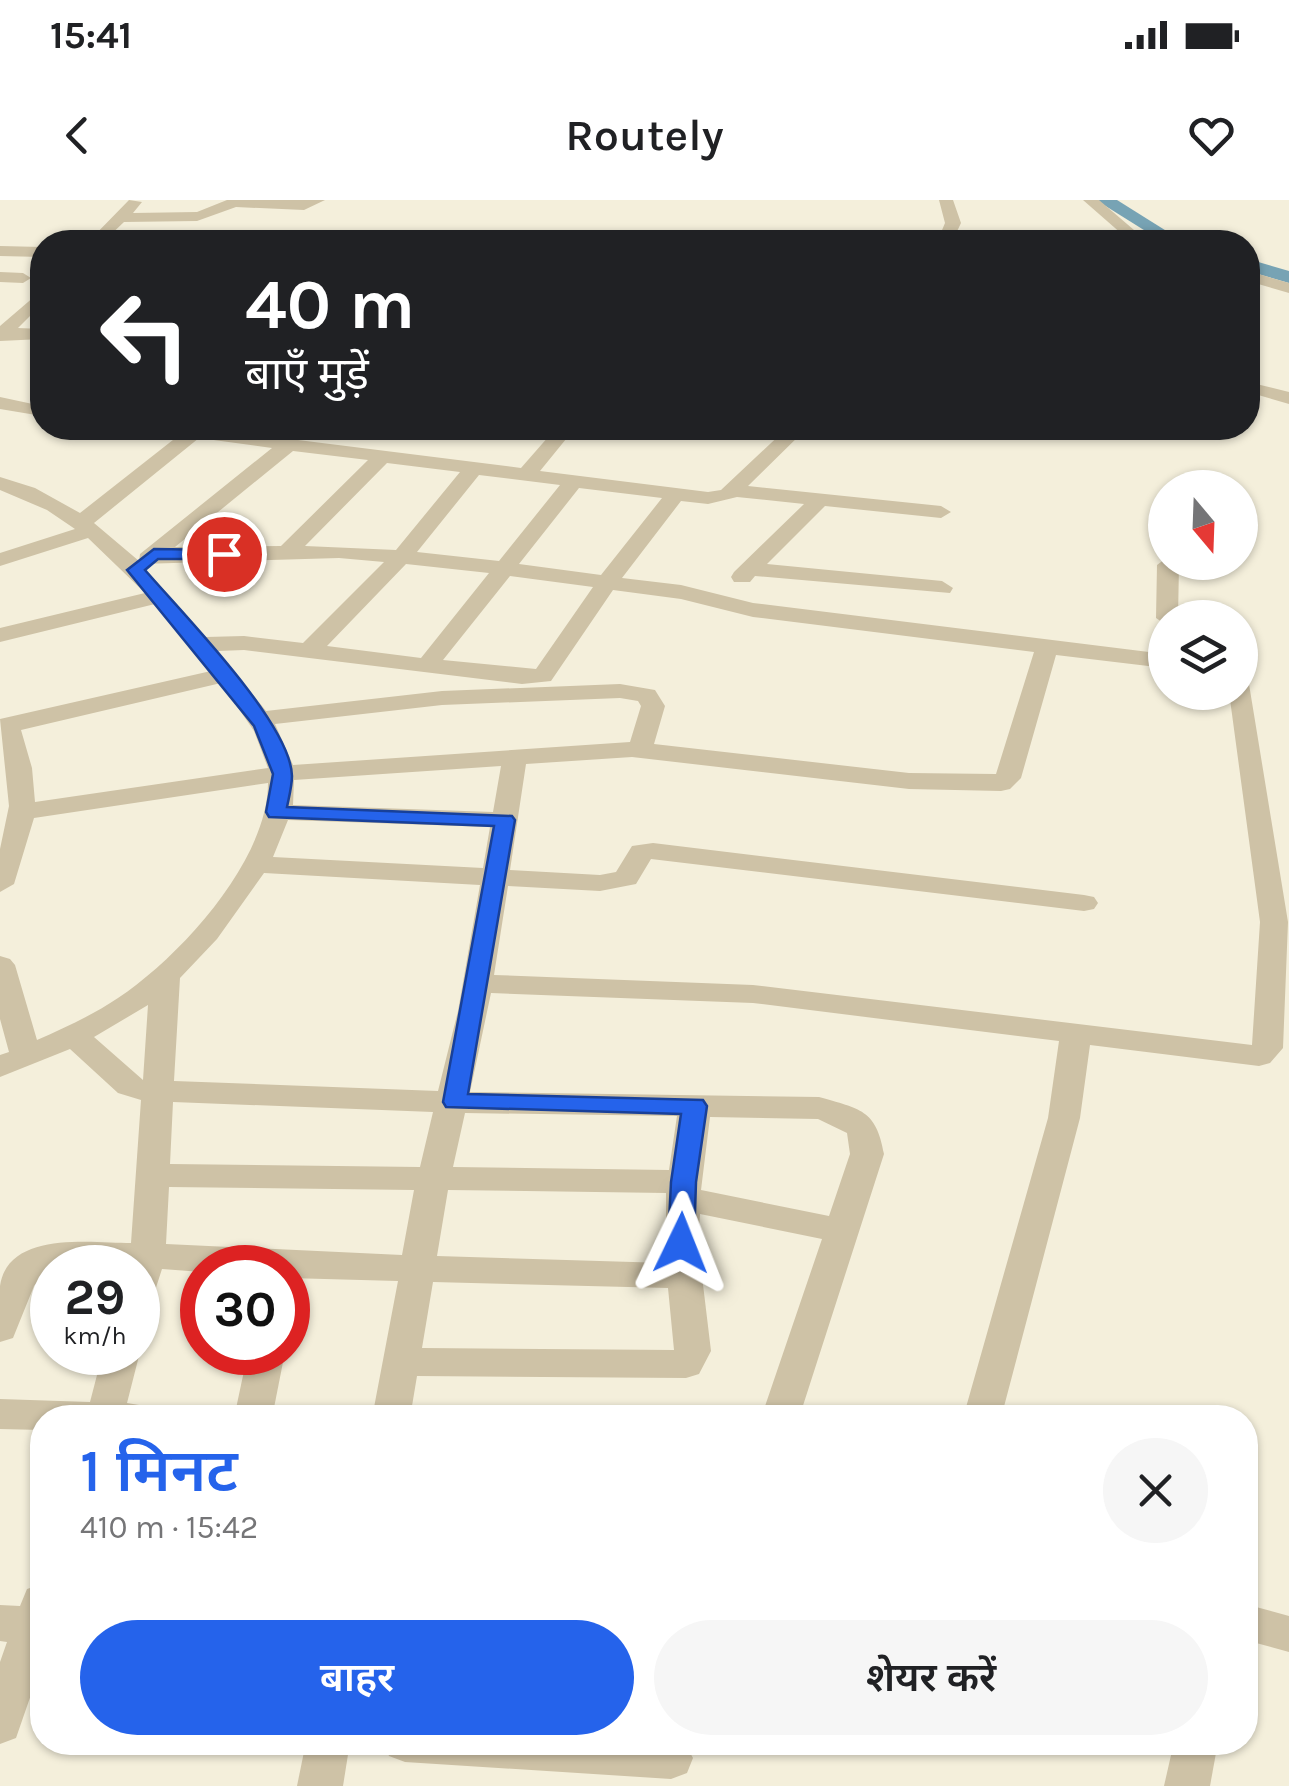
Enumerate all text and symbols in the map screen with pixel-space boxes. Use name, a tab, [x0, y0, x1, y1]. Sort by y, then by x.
text: 15:41	[50, 13, 132, 58]
icon: back	[50, 108, 105, 163]
icon: heart	[1184, 108, 1239, 163]
text: Routely	[565, 109, 724, 161]
text: 40 m	[245, 264, 415, 346]
icon: left	[80, 270, 210, 400]
text: बाएँ मुड़ें	[245, 348, 369, 400]
north arrow	[1148, 470, 1258, 580]
map controls	[1148, 470, 1258, 710]
pin	[182, 512, 267, 597]
icon: arrive	[197, 527, 252, 582]
button: layers	[1148, 600, 1258, 710]
position arrow	[629, 1191, 733, 1295]
speed limit sign: 30	[180, 1245, 310, 1375]
text: 29	[65, 1268, 125, 1327]
text: km/h	[63, 1321, 127, 1350]
text: 1 मिनट	[80, 1436, 238, 1506]
button: close	[1103, 1438, 1208, 1543]
text: 410 m · 15:42	[80, 1509, 258, 1546]
button: बाहर	[80, 1620, 634, 1735]
button: शेयर करें	[654, 1620, 1208, 1735]

